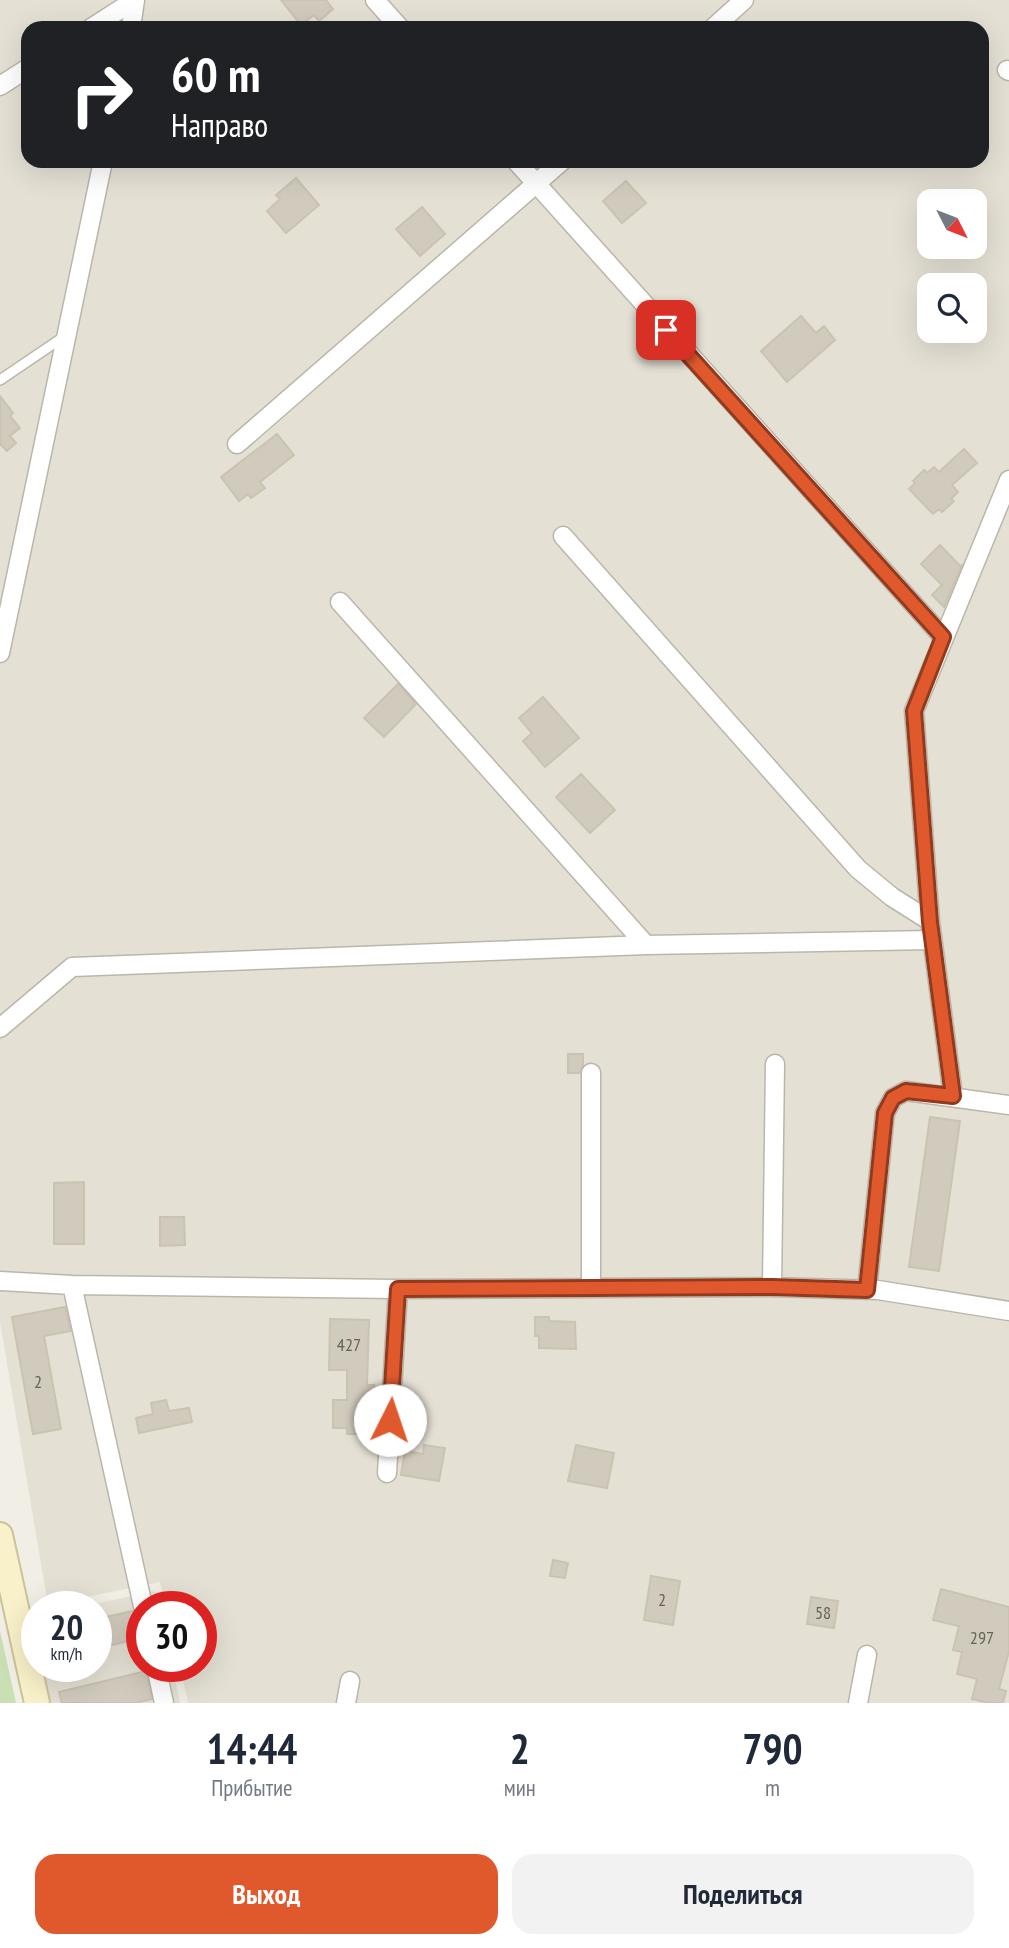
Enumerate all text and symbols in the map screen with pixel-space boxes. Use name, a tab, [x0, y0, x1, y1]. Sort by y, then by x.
text: 60 m	[171, 42, 260, 106]
icon: right	[56, 49, 147, 140]
text: Направо	[171, 104, 268, 146]
north arrow	[917, 189, 987, 259]
map controls	[917, 189, 987, 343]
button: search	[917, 273, 987, 343]
pin	[636, 300, 696, 360]
icon: arrive	[647, 311, 685, 349]
house number: 427	[337, 1333, 361, 1356]
house number: 2	[34, 1370, 42, 1393]
position arrow	[353, 1383, 427, 1457]
house number: 2	[658, 1588, 666, 1611]
speed limit sign: 30	[126, 1591, 217, 1682]
house number: 58	[815, 1601, 831, 1624]
text: 20	[50, 1604, 83, 1650]
house number: 297	[970, 1626, 994, 1649]
text: km/h	[51, 1642, 82, 1665]
text: 14:44	[206, 1721, 297, 1776]
text: 2	[510, 1721, 530, 1776]
text: 790	[742, 1721, 803, 1776]
text: Прибытие	[211, 1773, 293, 1802]
text: мин	[504, 1773, 536, 1802]
text: m	[765, 1773, 780, 1802]
button: Выход	[35, 1854, 498, 1934]
button: Поделиться	[512, 1854, 974, 1934]

